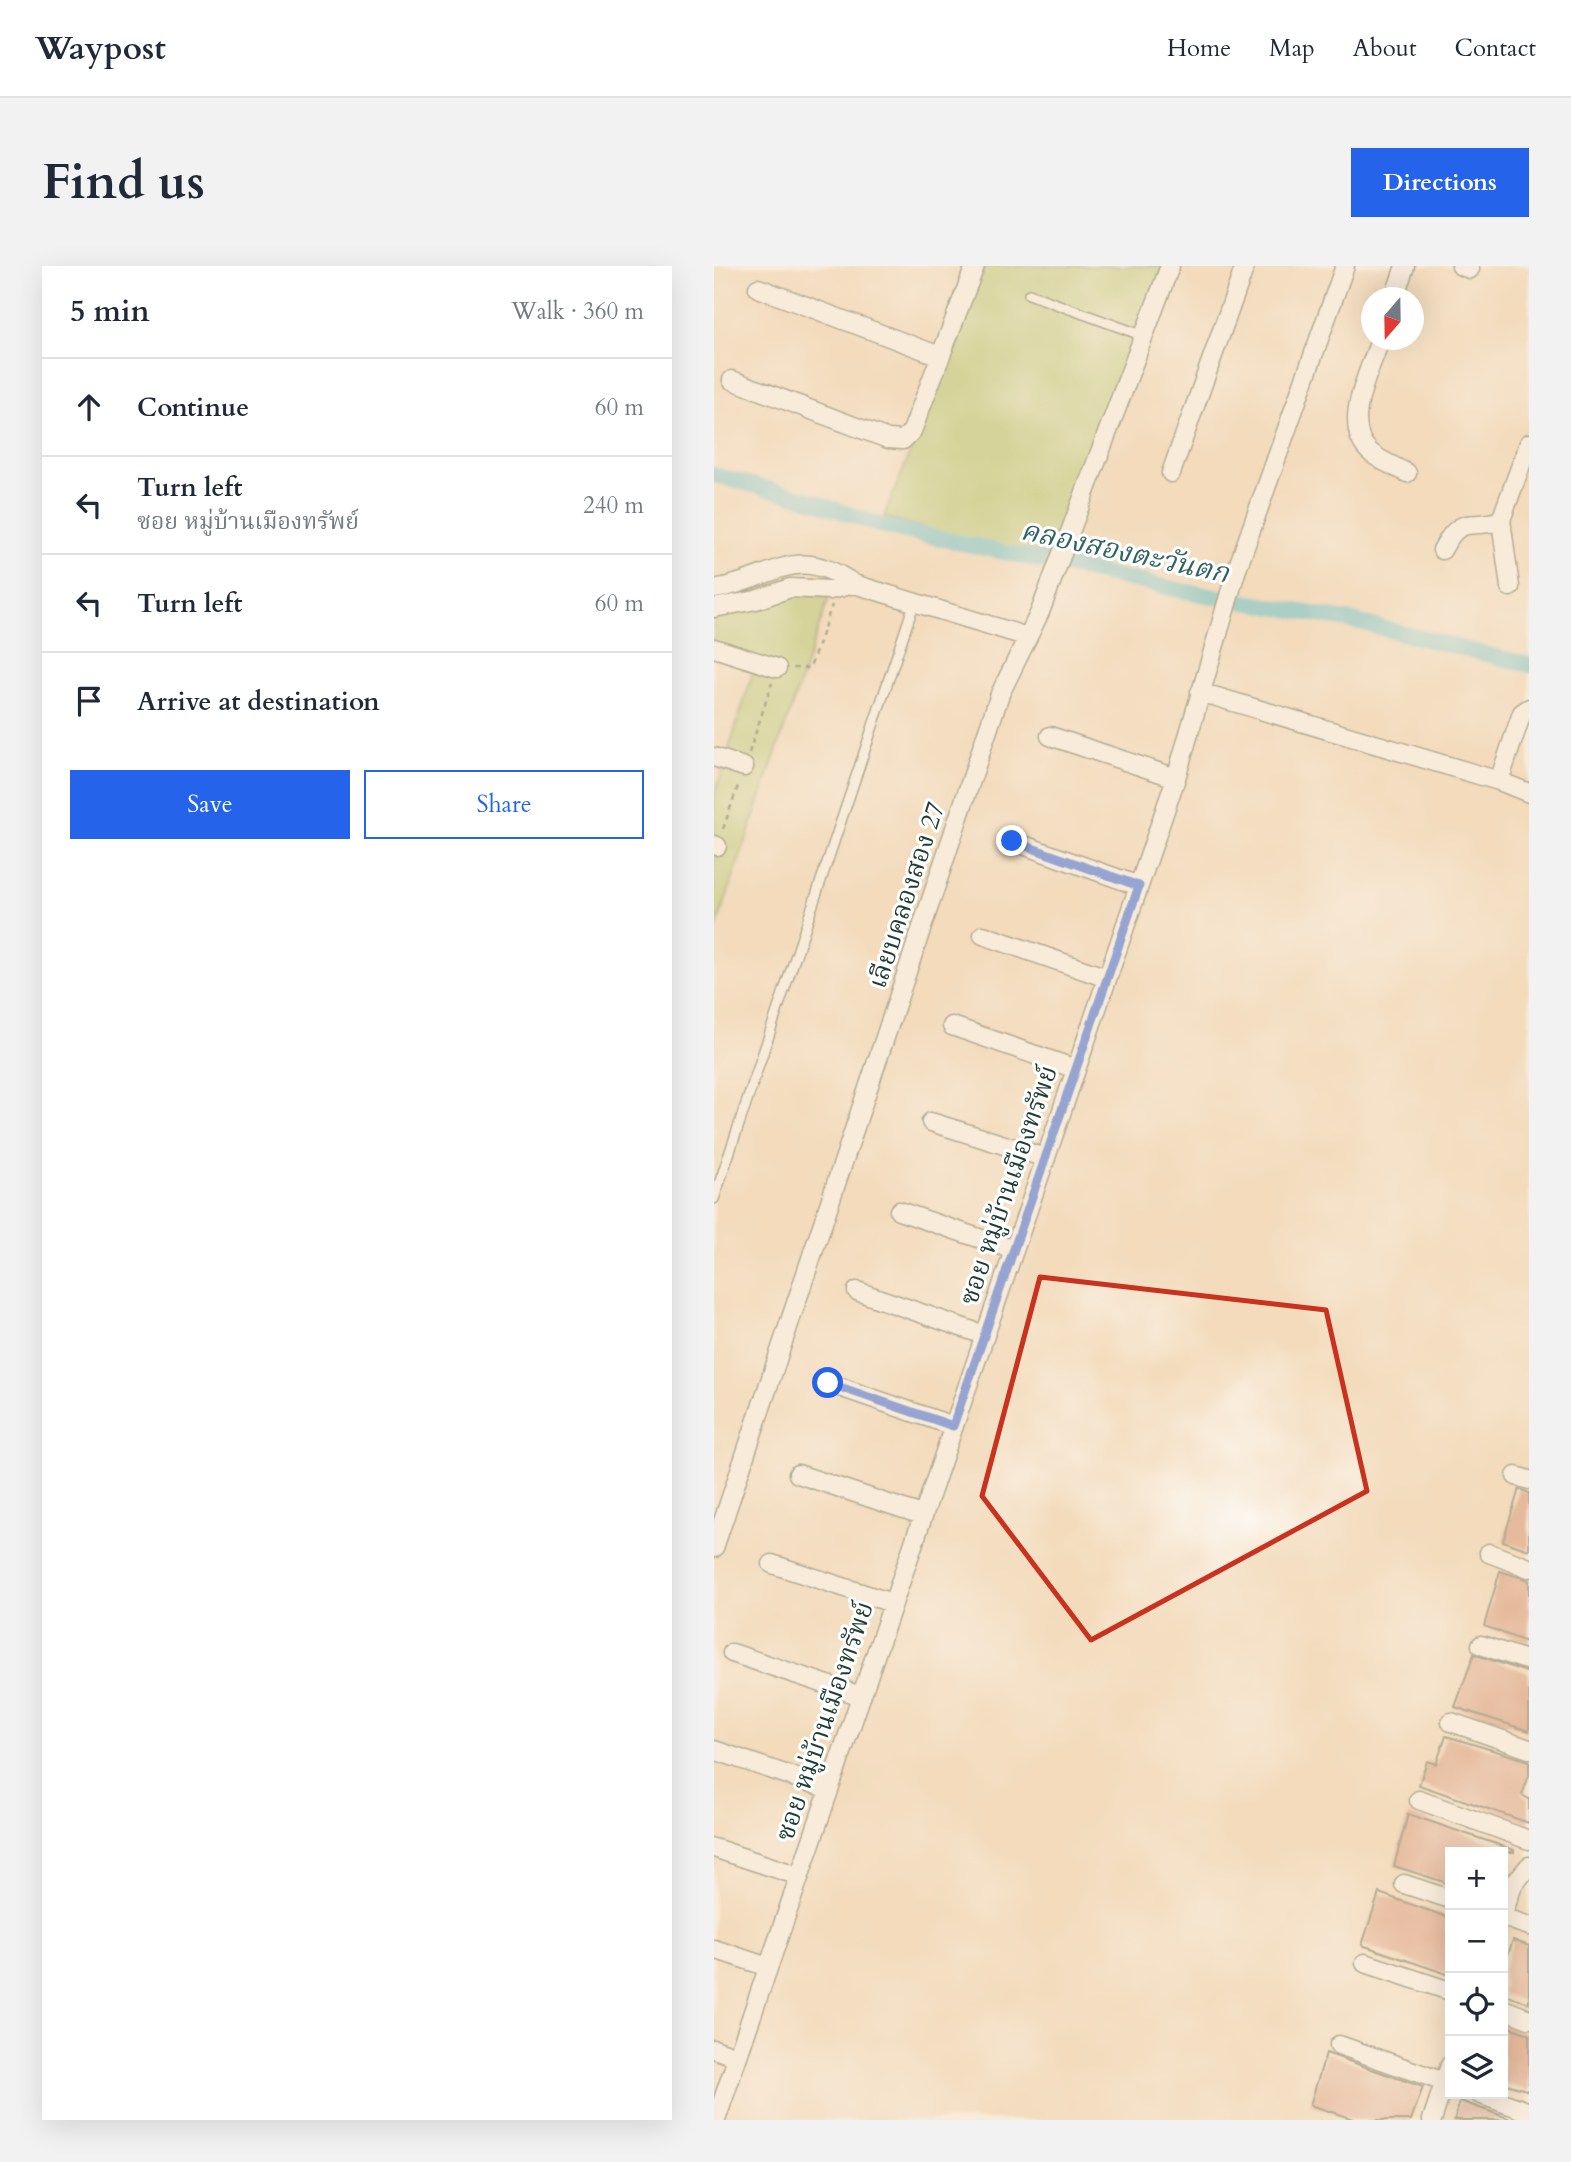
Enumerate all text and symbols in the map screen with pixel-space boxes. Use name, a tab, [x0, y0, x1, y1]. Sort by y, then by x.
text: Waypost	[35, 26, 166, 71]
text: Home	[1167, 32, 1231, 65]
text: Map	[1269, 32, 1315, 65]
text: About	[1353, 32, 1417, 65]
text: Contact	[1455, 32, 1536, 65]
button: Directions	[1351, 148, 1529, 217]
text: Find us	[42, 149, 205, 216]
north arrow	[1361, 287, 1424, 350]
text: 5 min	[70, 291, 150, 332]
text: Walk · 360 m	[511, 296, 644, 327]
icon: ahead	[70, 388, 108, 426]
text: Continue	[137, 390, 249, 425]
text: 60 m	[595, 392, 644, 423]
text: Turn left	[137, 470, 242, 505]
icon: left	[70, 486, 108, 524]
text: 240 m	[583, 490, 644, 521]
text: ซอย หมู่บ้านเมืองทรัพย์	[137, 506, 359, 537]
water label: คลองสองตะวันตก	[1017, 511, 1233, 593]
icon: left	[70, 584, 108, 622]
text: Turn left	[137, 586, 242, 621]
text: 60 m	[595, 588, 644, 619]
icon: arrive	[70, 682, 108, 720]
text: Arrive at destination	[137, 684, 380, 719]
button: Save	[70, 770, 350, 839]
button: Share	[364, 770, 644, 839]
street label: เลียบคลองสอง 27	[860, 797, 953, 993]
route end	[996, 825, 1027, 856]
street label: ซอย หมู่บ้านเมืองทรัพย์	[951, 1061, 1066, 1310]
route start	[812, 1367, 843, 1398]
street label: ซอย หมู่บ้านเมืองทรัพย์	[767, 1597, 882, 1846]
map controls	[1445, 1847, 1508, 2099]
button: +	[1445, 1847, 1508, 1910]
button: −	[1445, 1910, 1508, 1973]
button: locate	[1445, 1973, 1508, 2036]
button: layers	[1445, 2036, 1508, 2099]

